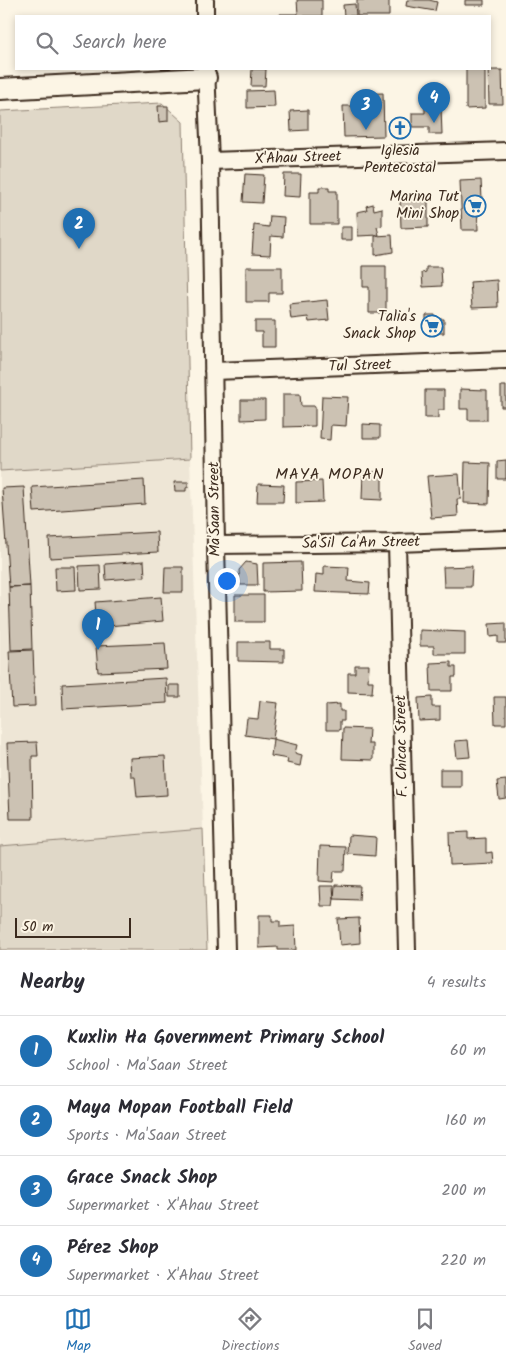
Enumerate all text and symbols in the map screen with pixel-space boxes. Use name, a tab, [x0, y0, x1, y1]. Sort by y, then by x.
search box	[15, 15, 491, 70]
text: Search here	[73, 28, 167, 58]
icon: search	[33, 29, 61, 57]
pin: 4	[418, 82, 450, 123]
pin: 3	[350, 89, 382, 130]
church icon: Iglesia Pentecostal	[388, 116, 412, 140]
place label: Iglesia Pentecostal	[364, 139, 436, 180]
street label: X'Ahau Street	[254, 144, 342, 172]
place label: Marina Tut Mini Shop	[390, 185, 459, 226]
supermarket icon: Marina Tut Mini Shop	[463, 194, 487, 218]
pin: 2	[63, 208, 95, 249]
place label: Talia's Snack Shop	[343, 305, 417, 346]
supermarket icon: Talia's Snack Shop	[420, 314, 444, 338]
street label: Tul Street	[328, 353, 392, 379]
street label: Ma'Saan Street	[202, 461, 228, 557]
district label: MAYA MOPAN	[275, 462, 385, 487]
street label: Sa'Sil Ca'An Street	[302, 530, 420, 556]
your location	[214, 568, 240, 594]
pin: 1	[82, 609, 114, 650]
street label: F. Chicac Street	[389, 694, 415, 797]
scale bar	[15, 915, 131, 938]
text: 50 m	[22, 916, 53, 938]
text: Nearby	[20, 966, 85, 999]
text: 4 results	[427, 970, 486, 995]
text: Kuxlin Ha Government Primary School	[67, 1023, 384, 1053]
text: 1	[34, 1038, 38, 1063]
text: 60 m	[450, 1038, 486, 1063]
text: School · Ma'Saan Street	[67, 1053, 228, 1078]
text: Maya Mopan Football Field	[67, 1093, 293, 1123]
text: 2	[31, 1108, 41, 1133]
text: 160 m	[445, 1108, 486, 1133]
text: Sports · Ma'Saan Street	[67, 1123, 227, 1148]
text: Grace Snack Shop	[67, 1163, 218, 1193]
text: 3	[32, 1178, 40, 1203]
text: 200 m	[442, 1178, 486, 1203]
text: Supermarket · X'Ahau Street	[67, 1193, 259, 1218]
text: Pérez Shop	[67, 1233, 159, 1263]
text: 4	[32, 1248, 40, 1273]
text: 220 m	[440, 1248, 486, 1273]
text: Supermarket · X'Ahau Street	[67, 1263, 259, 1288]
tab: Map	[64, 1305, 92, 1357]
tab: Directions	[221, 1305, 279, 1357]
tab: Saved	[408, 1305, 442, 1357]

